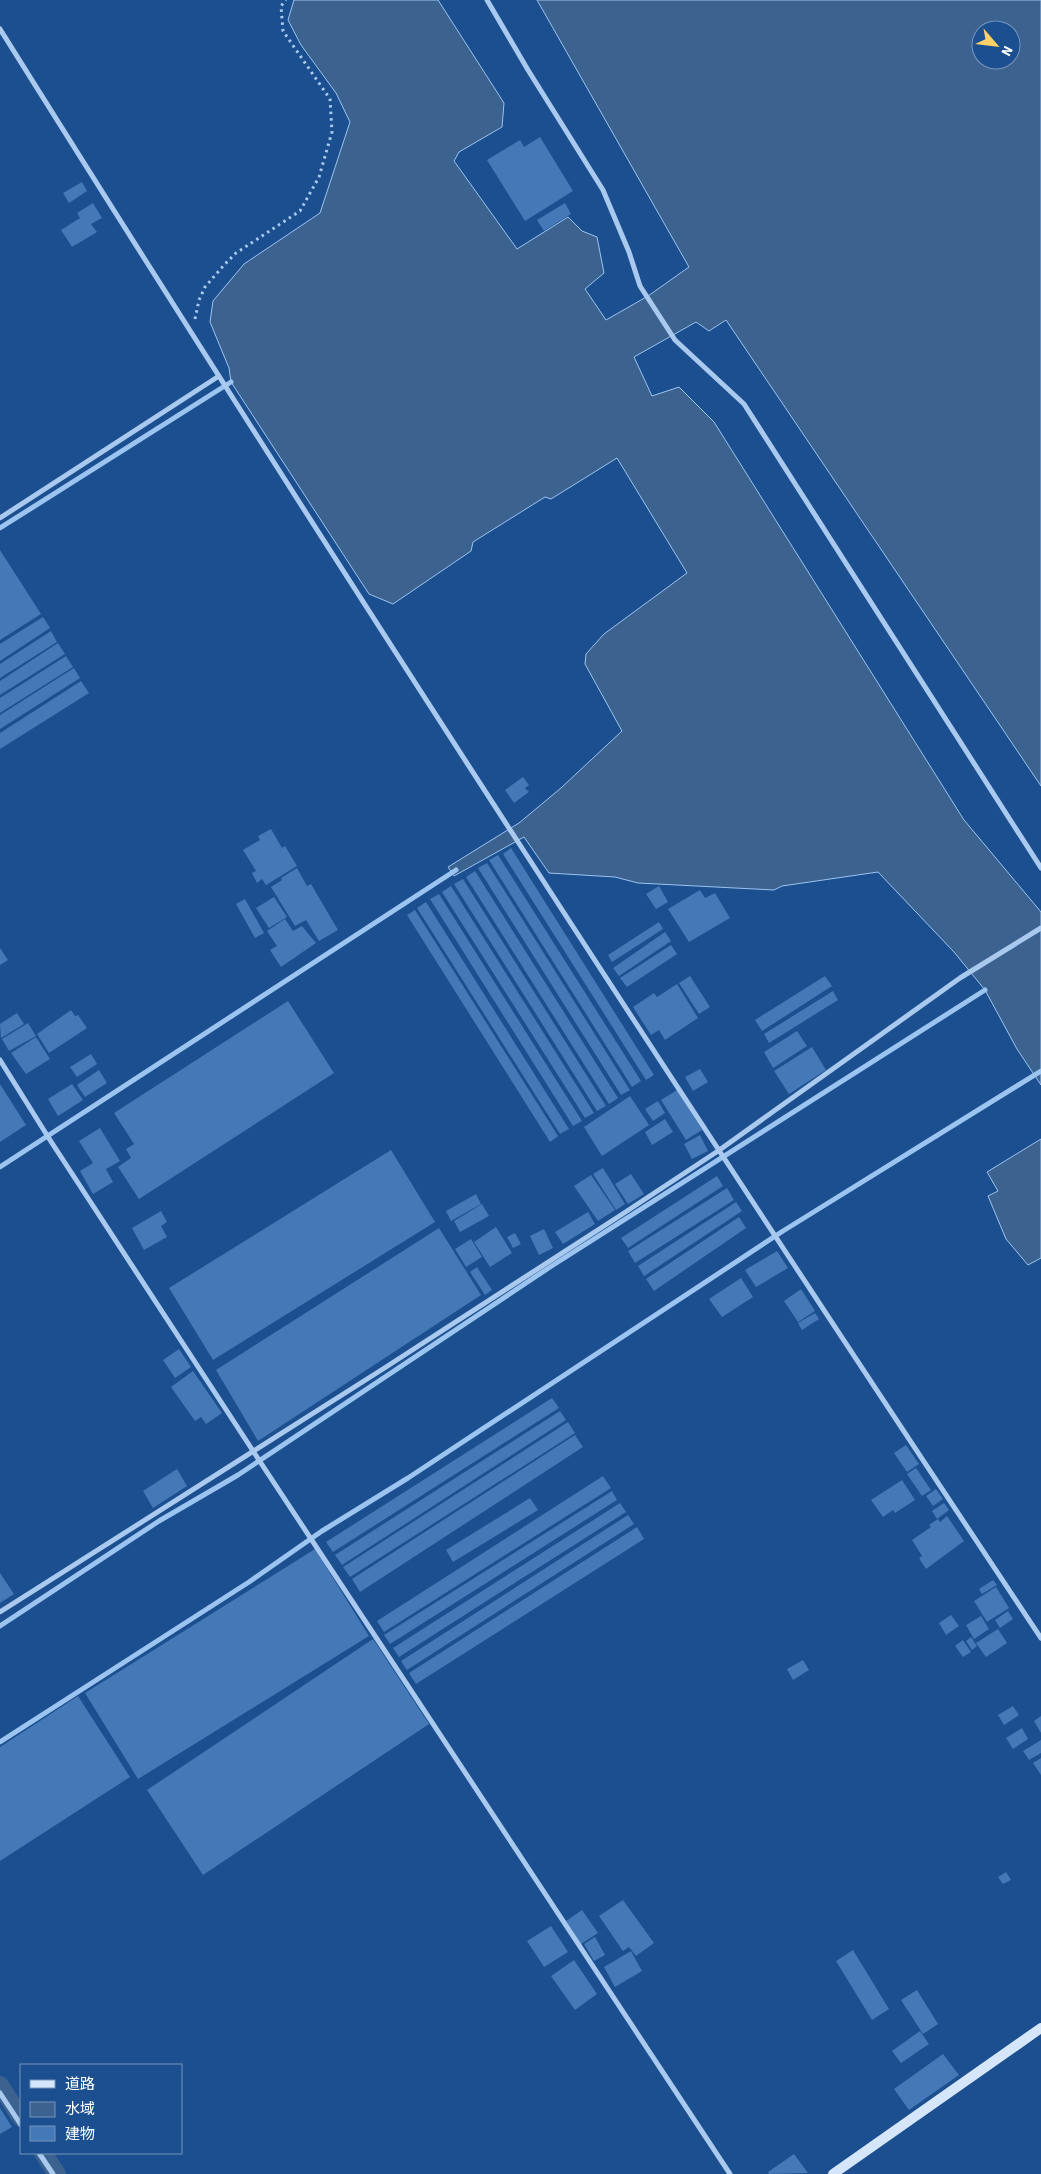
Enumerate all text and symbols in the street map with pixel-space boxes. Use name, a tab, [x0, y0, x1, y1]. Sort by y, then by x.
north arrow	[971, 20, 1021, 70]
text: N	[996, 42, 1018, 59]
legend	[20, 2064, 182, 2154]
text: 道路	[65, 2074, 95, 2095]
text: 水域	[65, 2099, 95, 2120]
text: 建物	[65, 2124, 95, 2145]

